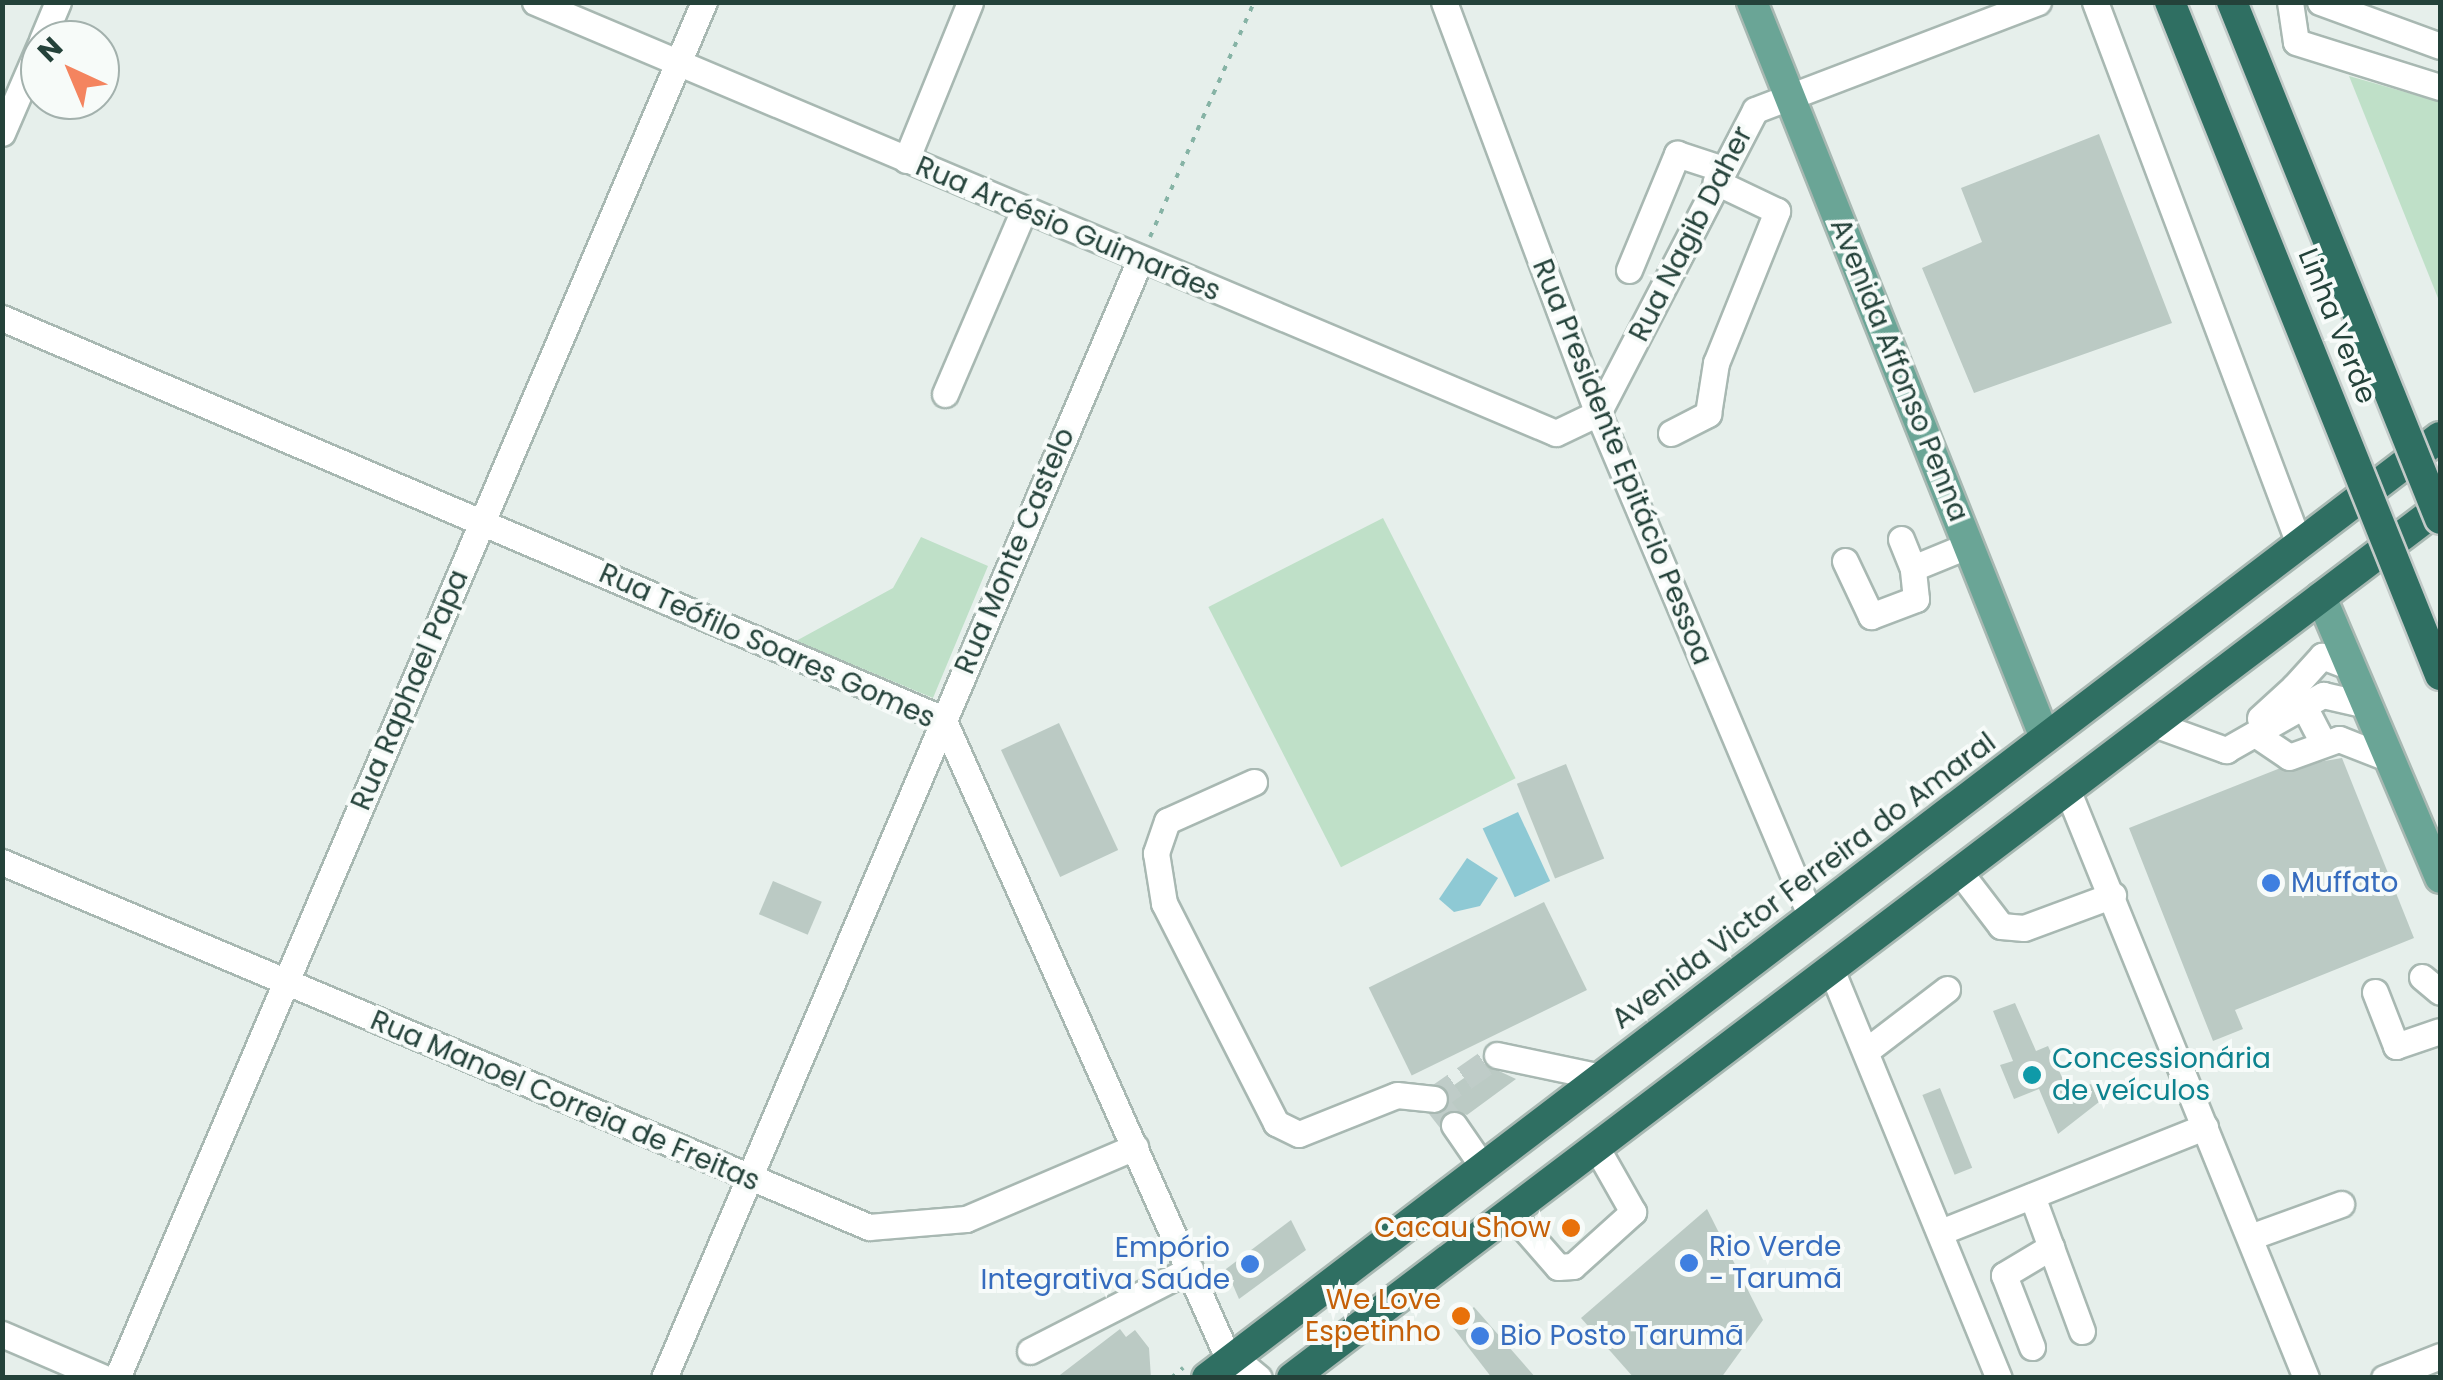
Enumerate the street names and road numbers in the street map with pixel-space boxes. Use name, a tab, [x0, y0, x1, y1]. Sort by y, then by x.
street label: Rua Nagib Daher	[1622, 121, 1760, 347]
street label: Rua Arcésio Guimarães	[911, 150, 1225, 308]
street label: Avenida Affonso Penna	[1823, 214, 1975, 526]
street label: Linha Verde	[2291, 244, 2383, 408]
street label: Rua Presidente Epitácio Pessoa	[1525, 254, 1719, 670]
street label: Rua Monte Castelo	[948, 423, 1082, 679]
street label: Rua Teófilo Soares Gomes	[594, 557, 940, 735]
street label: Rua Raphael Papa	[344, 565, 476, 815]
street label: Avenida Victor Ferreira do Amaral	[1606, 726, 2002, 1036]
street label: Rua Manoel Correia de Freitas	[365, 1004, 765, 1198]

